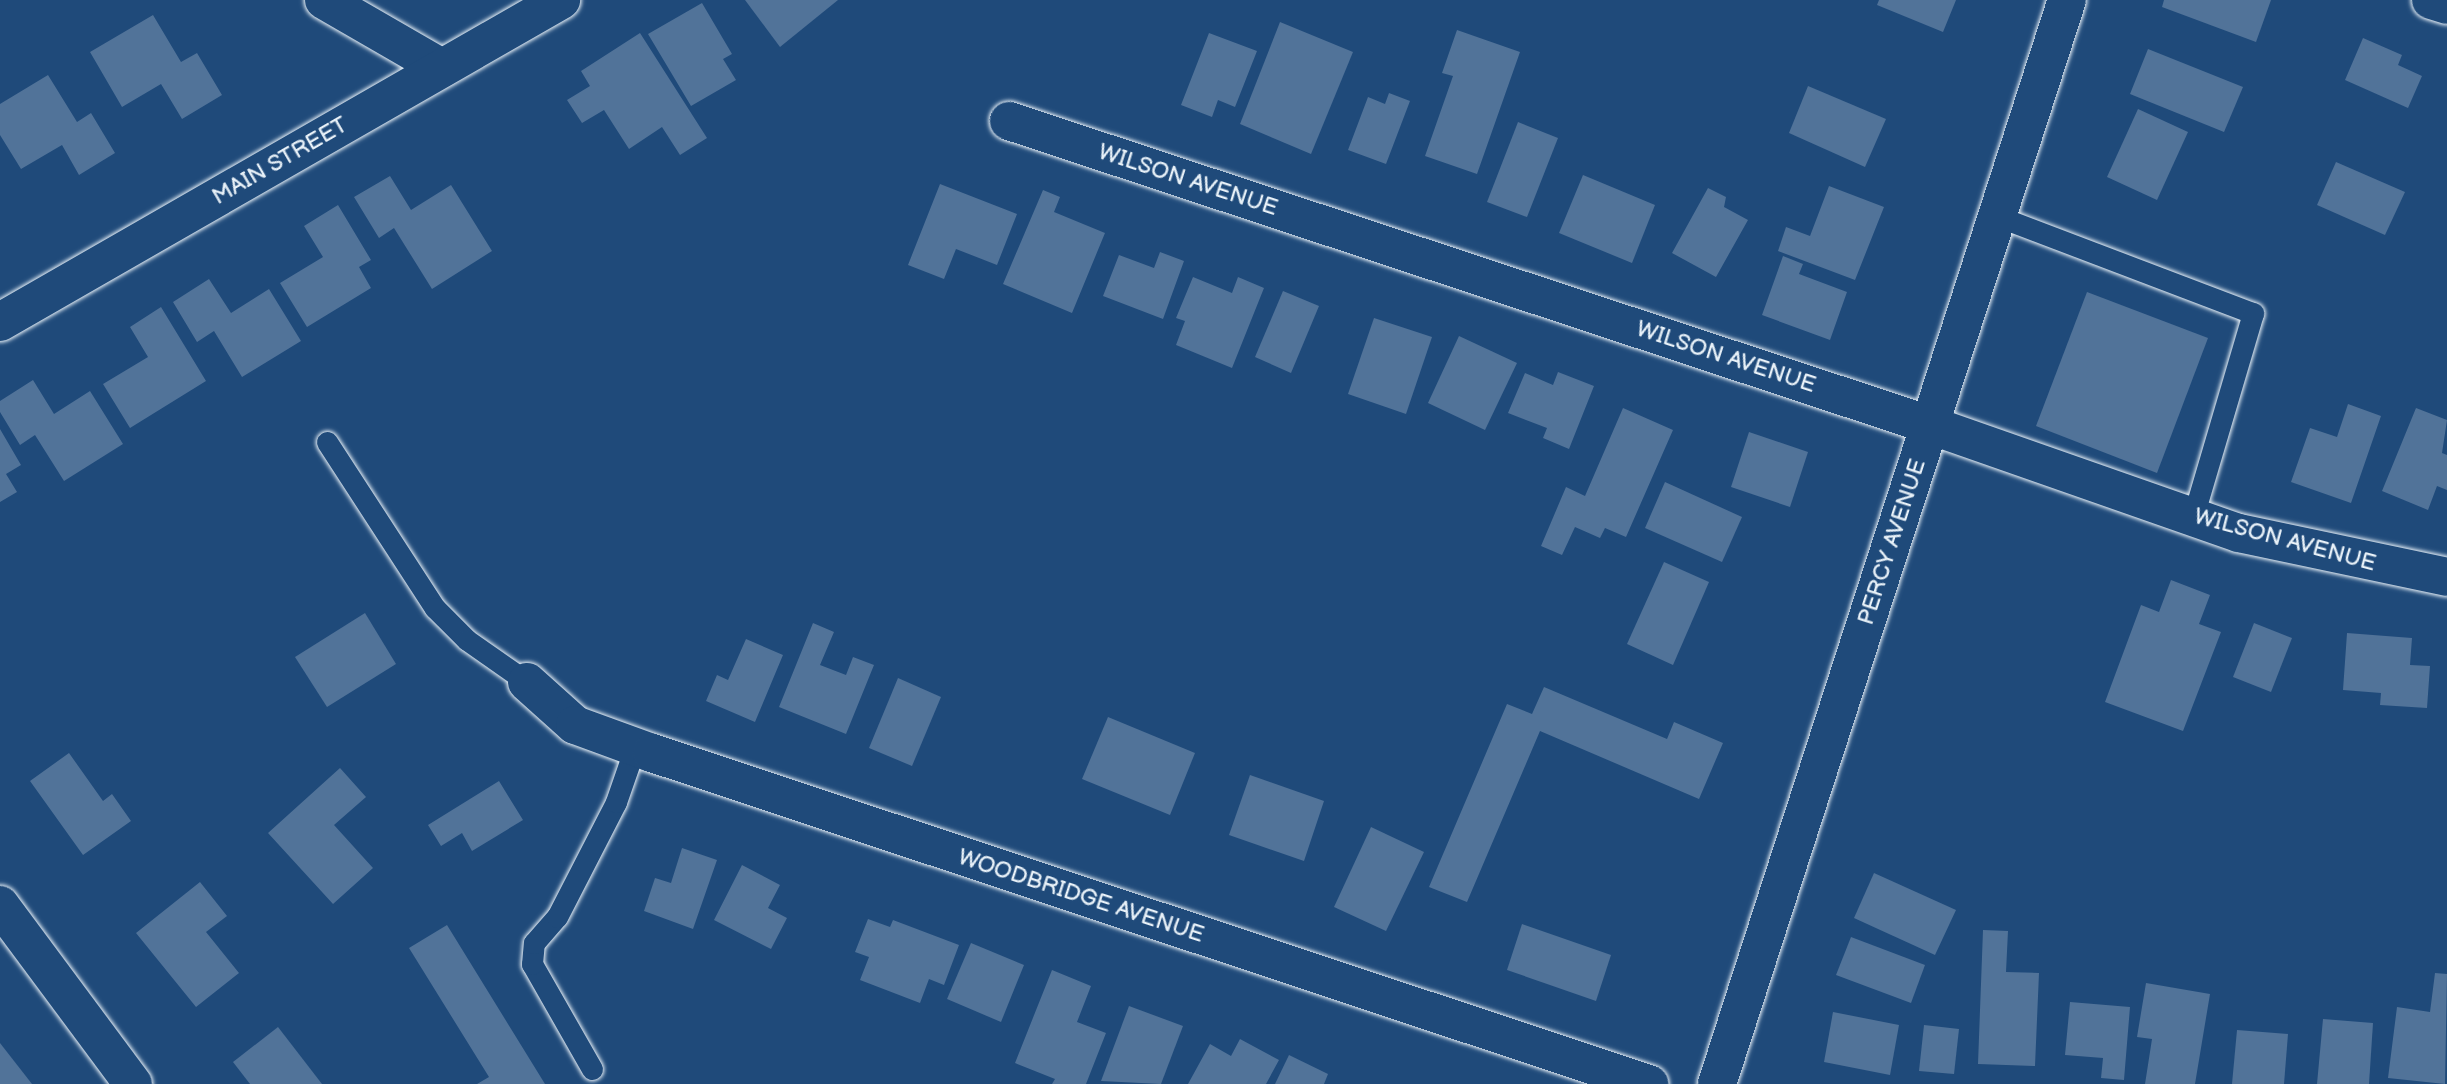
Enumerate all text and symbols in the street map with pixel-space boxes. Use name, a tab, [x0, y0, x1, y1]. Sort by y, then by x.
street label: MAIN STREET	[207, 111, 353, 211]
street label: WILSON AVENUE	[1095, 138, 1281, 222]
street label: WILSON AVENUE	[1633, 315, 1819, 399]
street label: PERCY AVENUE	[1852, 456, 1932, 628]
street label: WILSON AVENUE	[2191, 502, 2379, 578]
street label: WOODBRIDGE AVENUE	[955, 843, 1207, 949]

